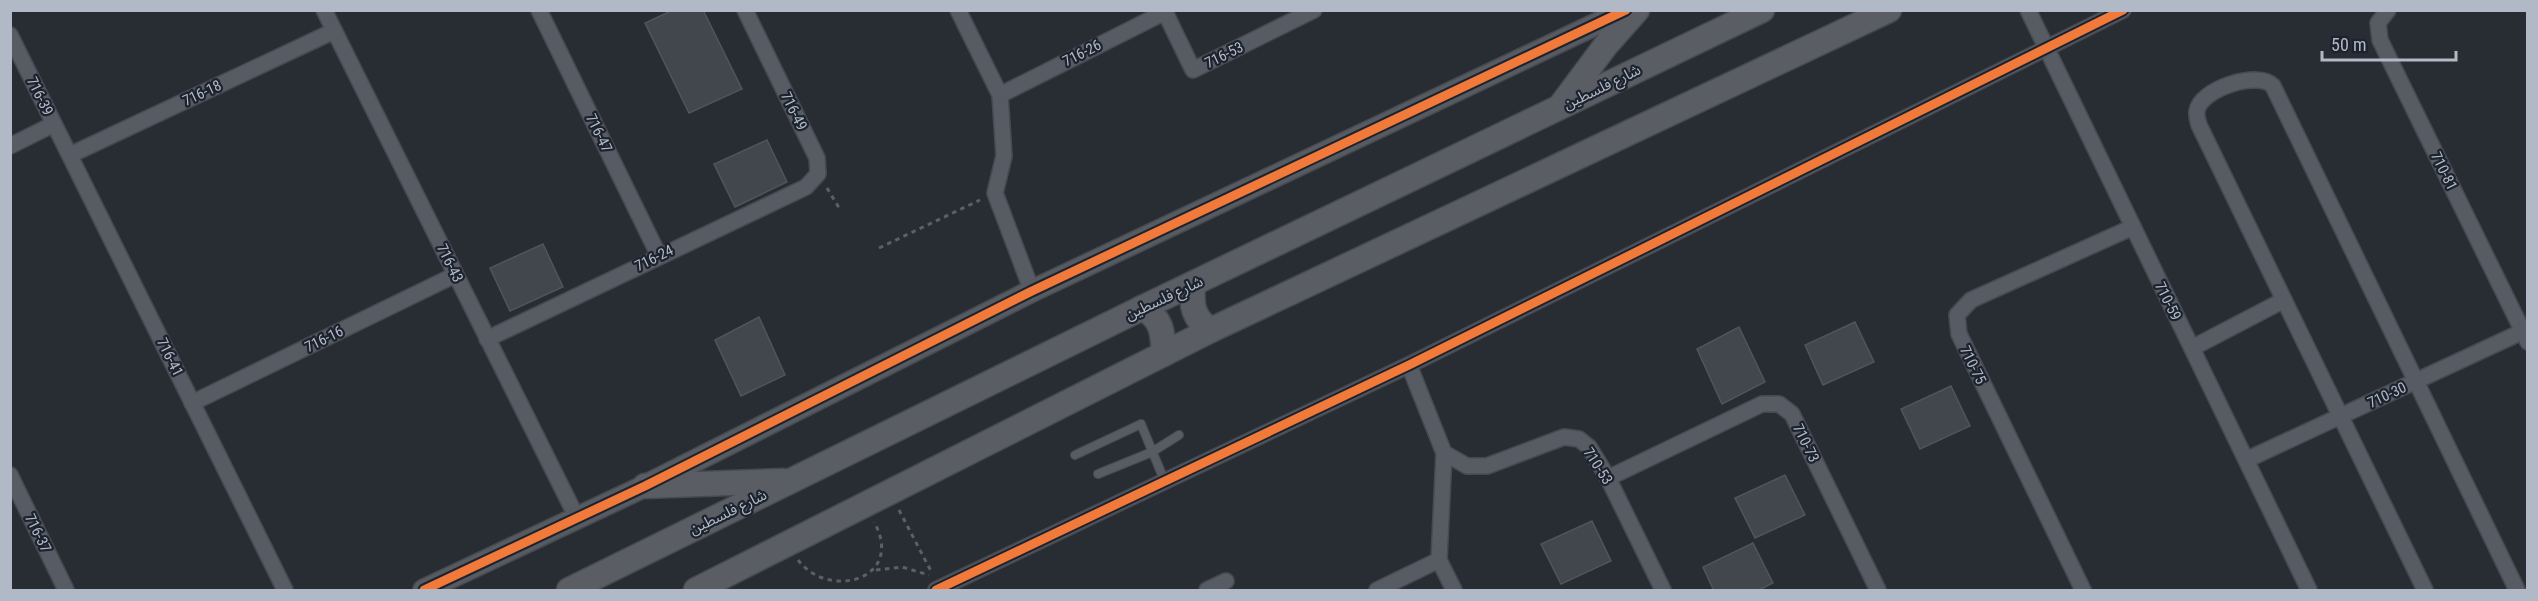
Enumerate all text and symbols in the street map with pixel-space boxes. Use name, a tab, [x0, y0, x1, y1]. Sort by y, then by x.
scale bar	[2322, 24, 2456, 62]
text: 50 m	[2331, 34, 2366, 55]
street label: 716-26	[1060, 36, 1104, 70]
street label: 716-53	[1202, 38, 1246, 72]
street label: شارع فلسطين	[1560, 60, 1645, 116]
street label: 716-39	[23, 74, 57, 118]
street label: 716-18	[180, 76, 224, 110]
street label: 716-49	[777, 89, 811, 133]
street label: 716-47	[582, 111, 616, 155]
street label: 710-81	[2427, 149, 2461, 193]
street label: 716-43	[433, 241, 467, 285]
street label: 716-24	[632, 241, 676, 275]
street label: شارع فلسطين	[1122, 272, 1207, 327]
street label: 710-59	[2151, 279, 2185, 323]
street label: 716-16	[302, 322, 346, 356]
street label: 716-41	[153, 335, 187, 379]
street label: 710-75	[1956, 343, 1990, 387]
street label: 710-30	[2365, 378, 2409, 412]
street label: 710-73	[1789, 421, 1823, 465]
street label: 710-53	[1579, 444, 1617, 488]
street label: شارع فلسطين	[686, 485, 771, 541]
street label: 716-37	[21, 511, 55, 555]

